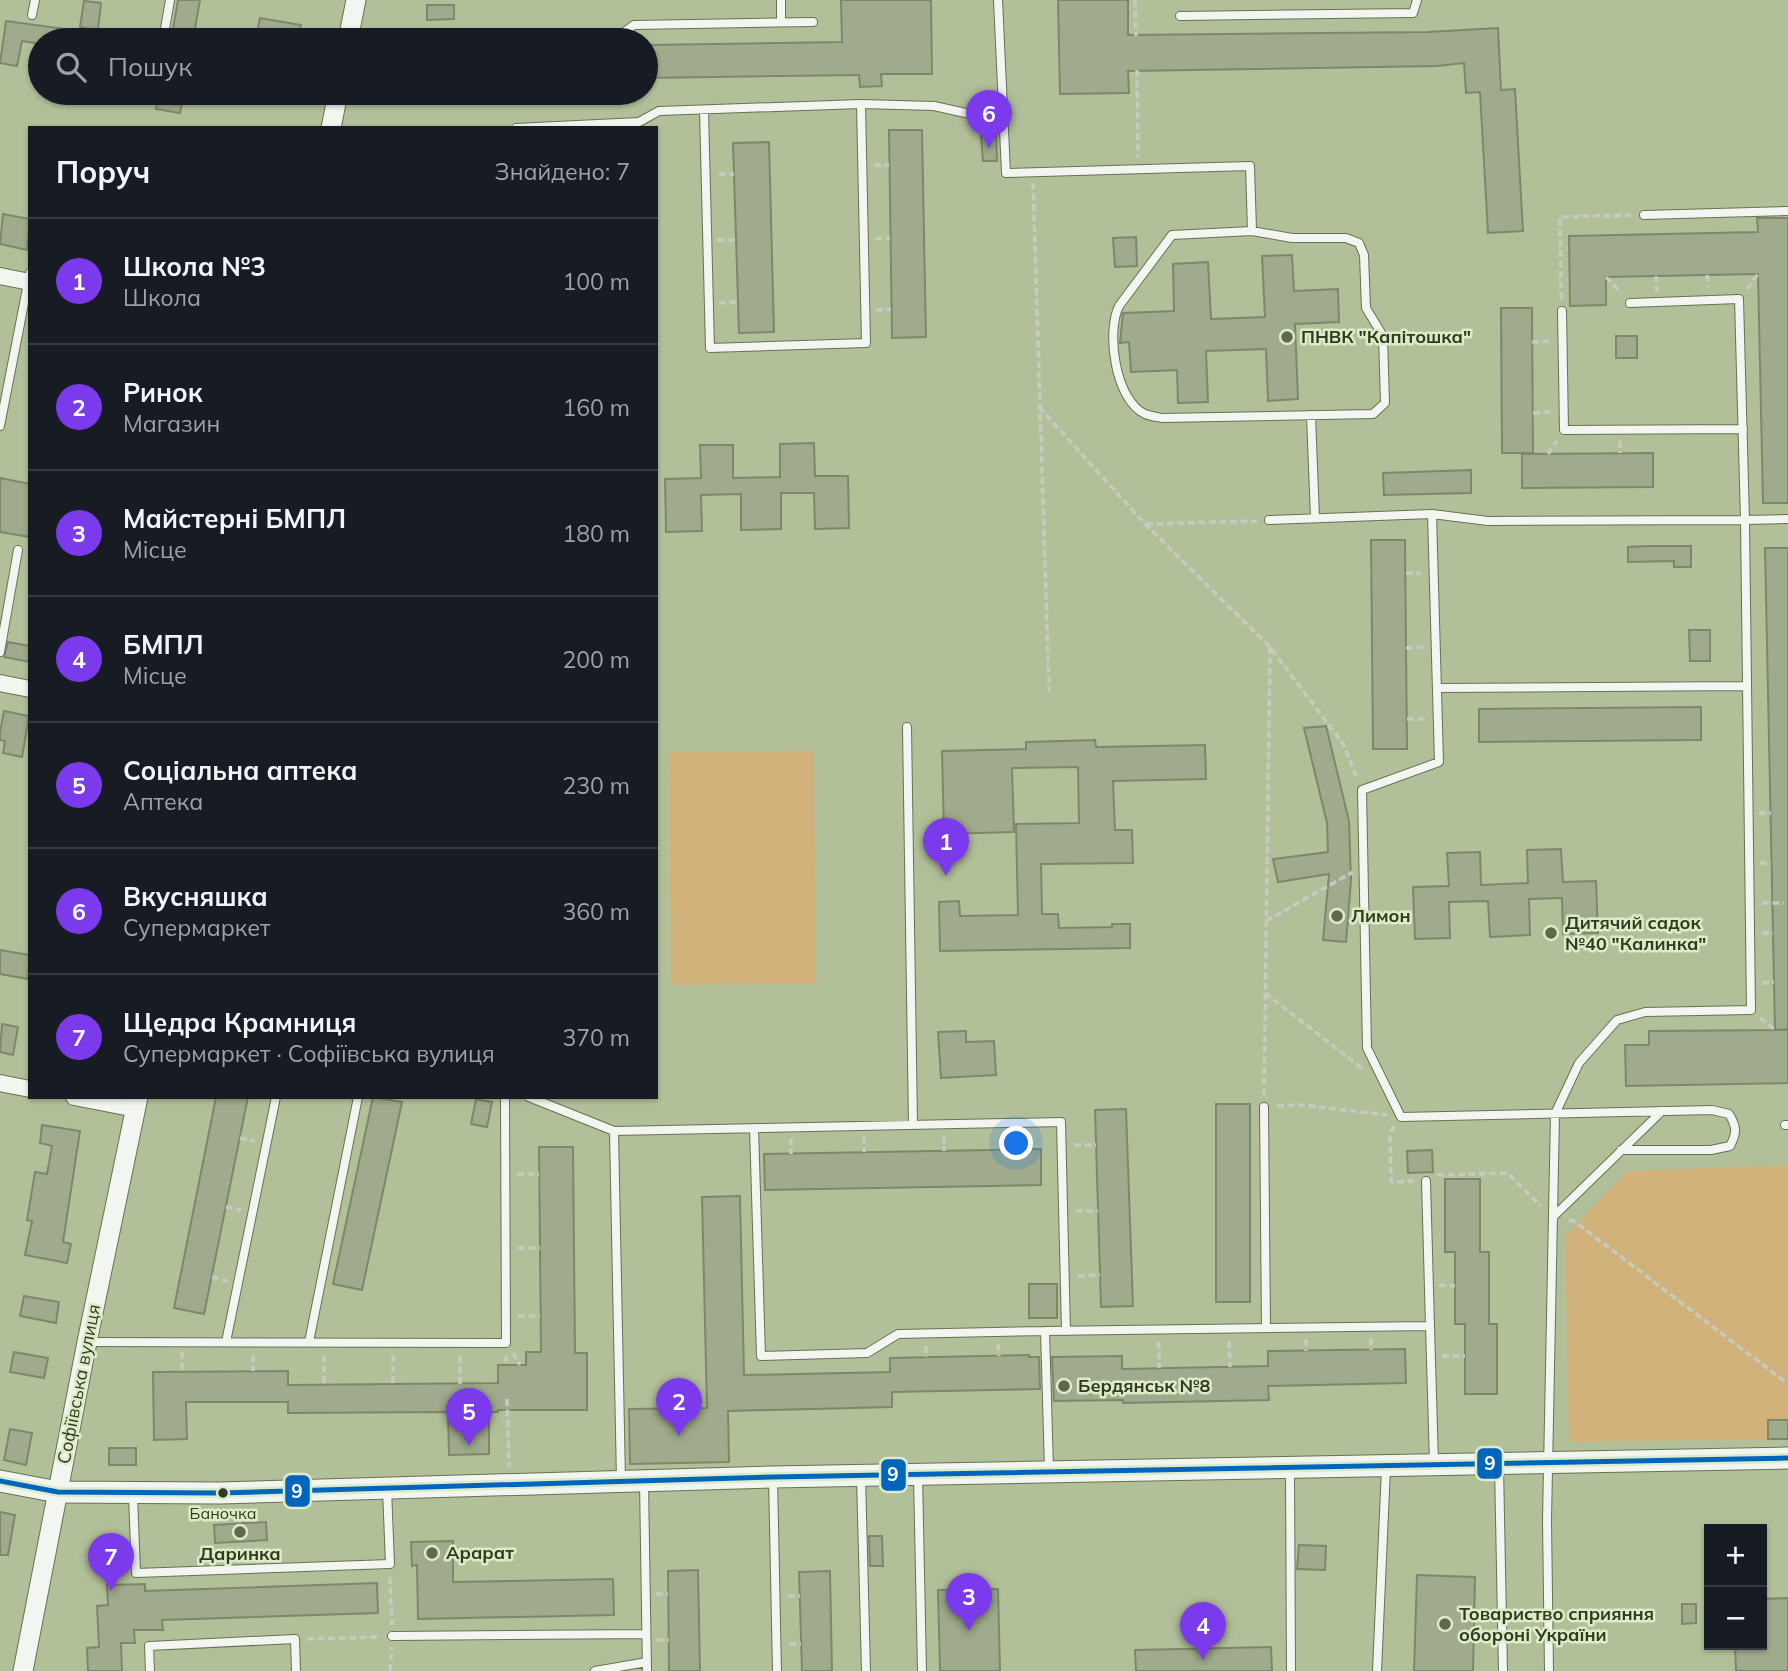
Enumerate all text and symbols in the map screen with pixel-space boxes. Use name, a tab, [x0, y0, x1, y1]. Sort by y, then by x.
search box	[28, 28, 658, 105]
icon: search	[52, 48, 90, 86]
text: Пошук	[108, 50, 192, 83]
pin: 6	[966, 90, 1012, 148]
text: Поруч	[56, 153, 150, 191]
text: Знайдено: 7	[495, 157, 630, 186]
text: Школа №3	[123, 250, 266, 283]
text: 1	[72, 267, 86, 296]
text: 100 m	[562, 267, 630, 296]
text: Школа	[123, 283, 201, 312]
place label: ПНВК "Капітошка"	[1301, 325, 1471, 348]
marker: ПНВК "Капітошка"	[1279, 329, 1295, 345]
text: Ринок	[123, 376, 203, 409]
text: 2	[72, 393, 86, 422]
text: 160 m	[562, 393, 630, 422]
text: Магазин	[123, 409, 220, 438]
text: Майстерні БМПЛ	[123, 502, 346, 535]
text: 3	[72, 519, 86, 548]
text: 180 m	[562, 519, 630, 548]
text: Місце	[123, 535, 187, 564]
text: БМПЛ	[123, 628, 204, 661]
text: 4	[72, 645, 86, 674]
text: 200 m	[562, 645, 630, 674]
text: Місце	[123, 661, 187, 690]
text: Соціальна аптека	[123, 754, 357, 787]
text: 5	[72, 771, 86, 800]
text: 230 m	[562, 771, 630, 800]
text: Аптека	[123, 787, 203, 816]
pin: 1	[923, 818, 969, 876]
text: Вкусняшка	[123, 880, 268, 913]
text: 6	[72, 897, 86, 926]
text: 360 m	[562, 897, 630, 926]
place label: Лимон	[1351, 904, 1411, 927]
marker: Лимон	[1329, 908, 1345, 924]
place label: Дитячий садок №40 "Калинка"	[1565, 911, 1706, 955]
text: Супермаркет	[123, 913, 270, 942]
marker: Дитячий садок №40 "Калинка"	[1543, 925, 1559, 941]
text: Щедра Крамниця	[123, 1006, 356, 1039]
text: 7	[72, 1023, 86, 1052]
text: 370 m	[562, 1023, 630, 1052]
text: Супермаркет · Софіївська вулиця	[123, 1039, 495, 1068]
your location	[999, 1126, 1033, 1160]
street label: Софіївська вулиця	[52, 1302, 105, 1466]
place label: Бердянськ №8	[1078, 1374, 1210, 1397]
pin: 2	[656, 1378, 702, 1436]
marker: Бердянськ №8	[1056, 1378, 1072, 1394]
pin: 5	[446, 1388, 492, 1446]
line badge: 9	[1476, 1447, 1503, 1480]
text: 9	[1484, 1451, 1496, 1475]
line badge: 9	[880, 1458, 907, 1492]
text: 9	[887, 1462, 899, 1486]
line badge: 9	[284, 1474, 311, 1508]
text: 9	[291, 1479, 303, 1503]
marker: Баночка	[216, 1486, 230, 1500]
place label: Баночка	[190, 1503, 256, 1523]
marker: Даринка	[232, 1524, 248, 1540]
map controls	[1704, 1524, 1767, 1650]
button: +	[1704, 1524, 1767, 1587]
pin: 7	[88, 1533, 134, 1591]
place label: Арарат	[446, 1541, 514, 1564]
place label: Даринка	[199, 1542, 281, 1565]
marker: Арарат	[424, 1545, 440, 1561]
pin: 3	[946, 1573, 992, 1631]
button: −	[1704, 1587, 1767, 1650]
pin: 4	[1180, 1602, 1226, 1660]
place label: Товариство сприяння обороні України	[1459, 1602, 1654, 1646]
marker: Товариство сприяння обороні України	[1437, 1616, 1453, 1632]

